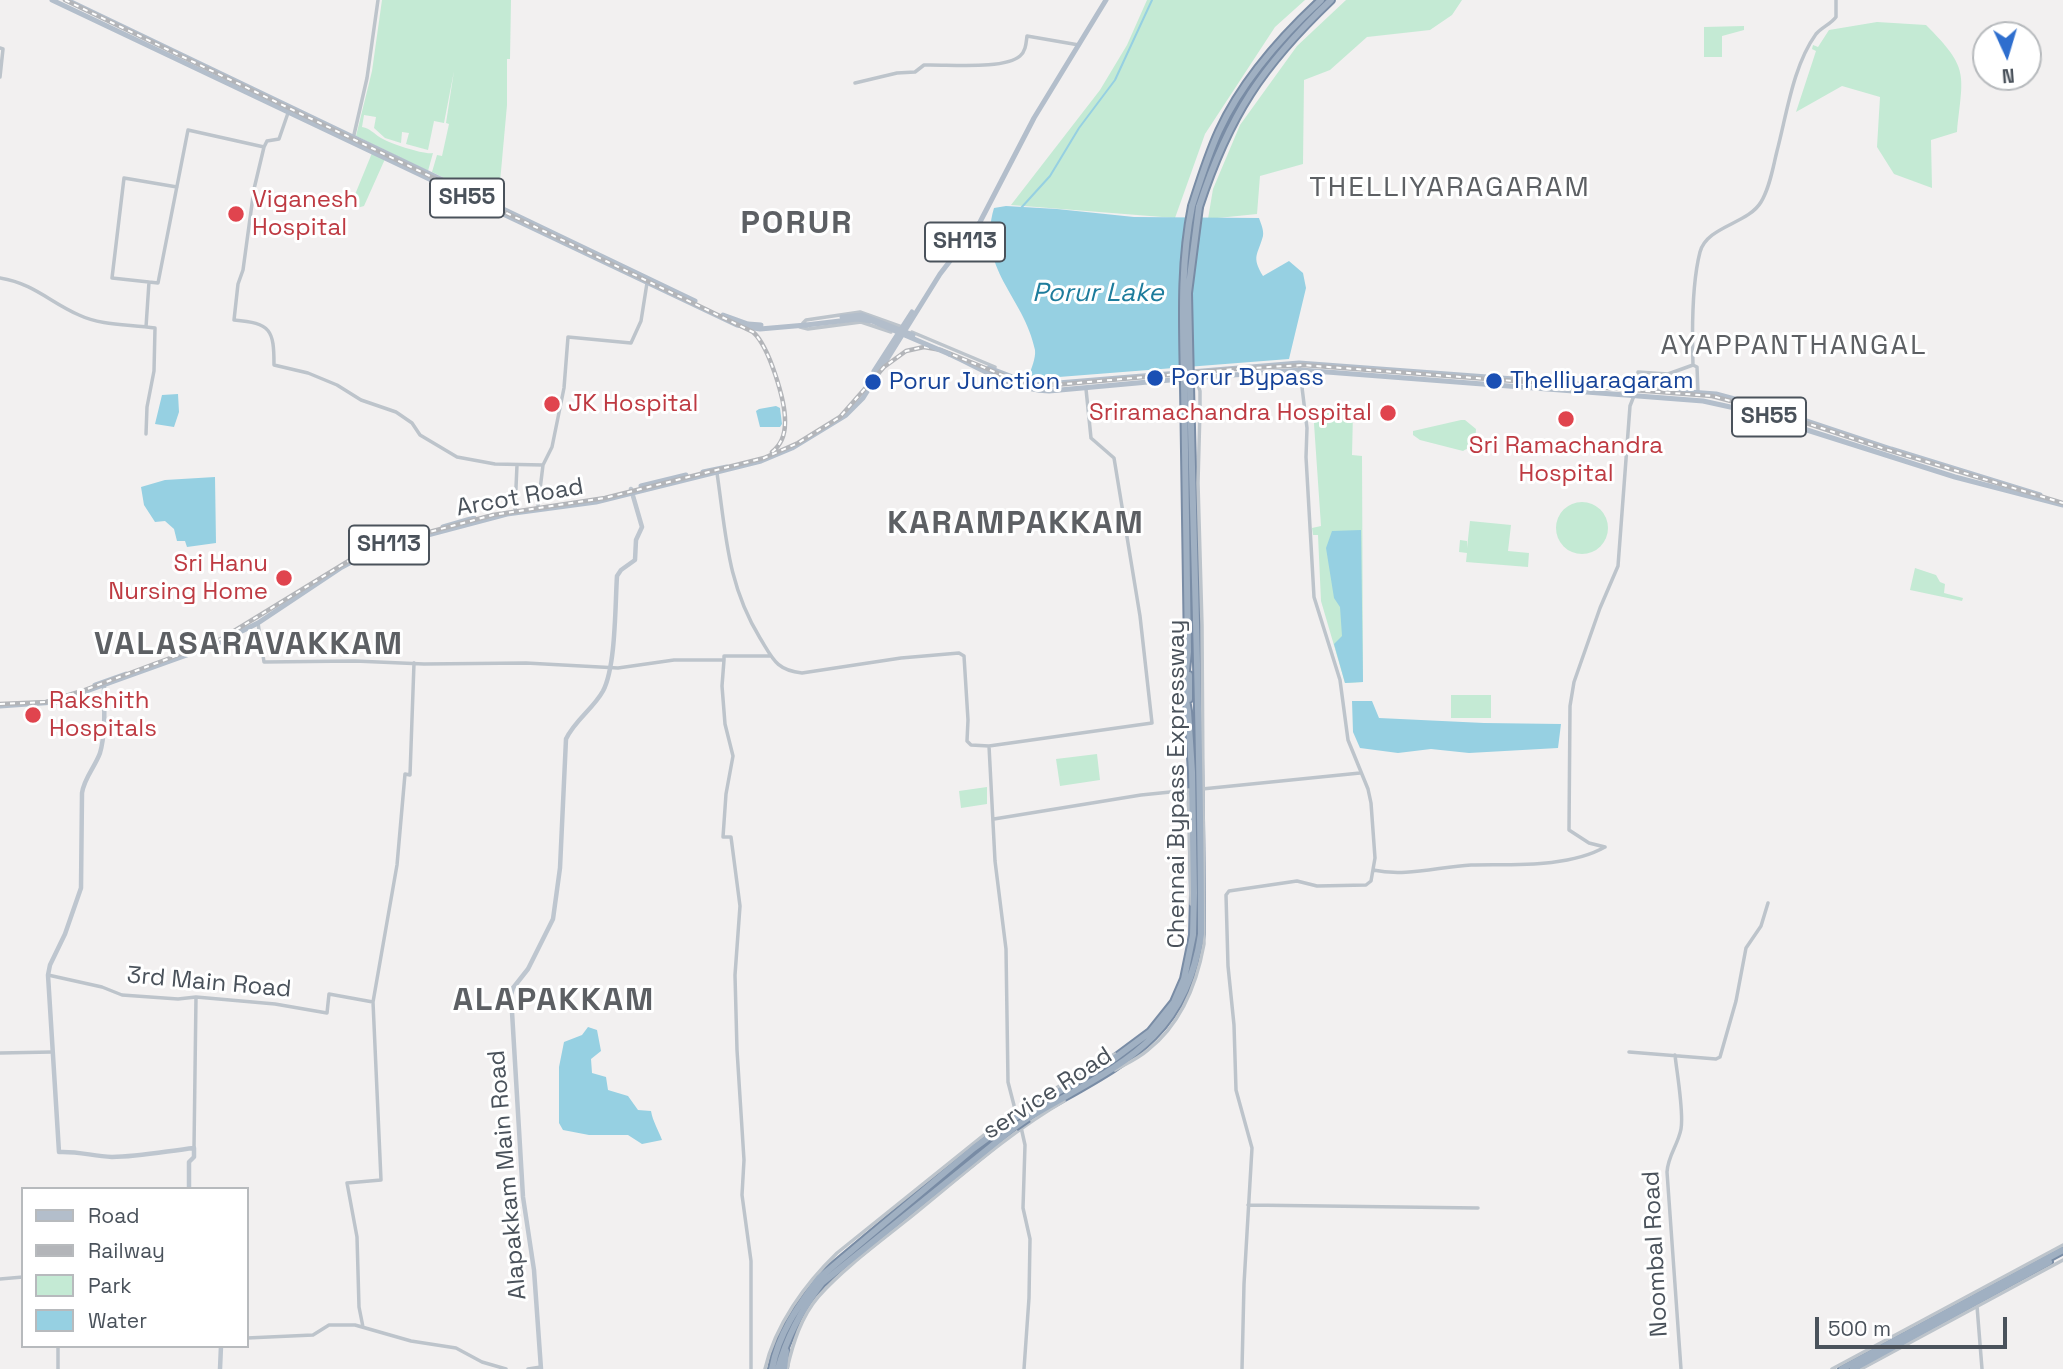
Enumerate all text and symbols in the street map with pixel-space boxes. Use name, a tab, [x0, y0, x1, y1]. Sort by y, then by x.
north arrow	[1972, 21, 2042, 91]
text: N	[2001, 63, 2016, 88]
district label: THELLIYARAGARAM	[1311, 171, 1589, 205]
road number: SH55	[430, 178, 504, 218]
place label: Viganesh Hospital	[252, 186, 358, 242]
marker: Viganesh Hospital	[226, 204, 246, 224]
district label: PORUR	[741, 205, 853, 243]
road number: SH113	[925, 222, 1005, 262]
water label: Porur Lake	[1032, 278, 1164, 310]
district label: AYAPPANTHANGAL	[1662, 329, 1926, 363]
place label: Porur Bypass	[1171, 364, 1324, 392]
place label: Thelliyaragaram	[1510, 367, 1694, 395]
place label: Porur Junction	[889, 368, 1060, 396]
marker: Porur Bypass	[1145, 368, 1165, 388]
marker: Thelliyaragaram	[1484, 371, 1504, 391]
marker: Porur Junction	[863, 372, 883, 392]
place label: JK Hospital	[568, 390, 698, 418]
marker: JK Hospital	[542, 394, 562, 414]
road number: SH55	[1732, 398, 1806, 436]
place label: Sriramachandra Hospital	[1089, 399, 1372, 427]
marker: Sriramachandra Hospital	[1378, 403, 1398, 423]
marker: Sri Ramachandra Hospital	[1556, 409, 1576, 429]
place label: Sri Ramachandra Hospital	[1469, 432, 1663, 488]
street label: Arcot Road	[454, 473, 586, 523]
district label: KARAMPAKKAM	[889, 505, 1143, 543]
road number: SH113	[349, 526, 429, 565]
place label: Sri Hanu Nursing Home	[108, 550, 268, 606]
marker: Sri Hanu Nursing Home	[274, 568, 294, 588]
street label: Chennai Bypass Expressway	[1163, 619, 1191, 949]
district label: VALASARAVAKKAM	[96, 626, 402, 664]
place label: Rakshith Hospitals	[49, 687, 157, 743]
marker: Rakshith Hospitals	[23, 705, 43, 725]
street label: 3rd Main Road	[126, 961, 292, 1005]
district label: ALAPAKKAM	[454, 982, 654, 1020]
street label: service Road	[978, 1042, 1118, 1146]
street label: Alapakkam Main Road	[483, 1049, 533, 1301]
street label: Noombal Road	[1637, 1170, 1675, 1338]
legend	[21, 1187, 248, 1348]
text: Road	[88, 1202, 140, 1229]
text: Railway	[88, 1237, 165, 1264]
text: Park	[88, 1272, 132, 1299]
scale bar	[1818, 1302, 2010, 1346]
text: Water	[88, 1307, 147, 1334]
text: 500 m	[1828, 1315, 1891, 1342]

